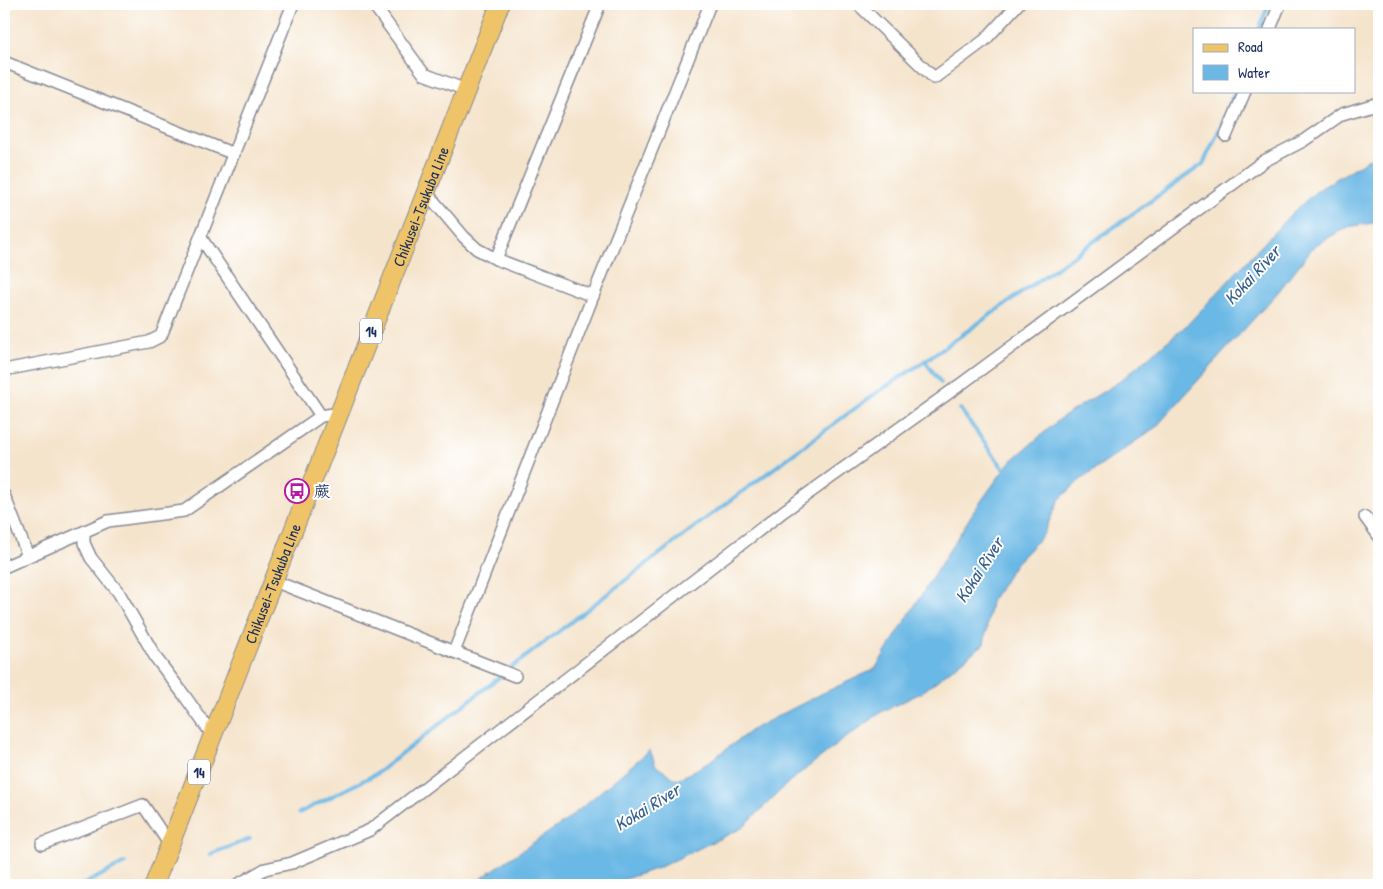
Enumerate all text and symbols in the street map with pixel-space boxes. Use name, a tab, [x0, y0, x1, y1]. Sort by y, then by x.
legend	[1193, 28, 1356, 92]
text: Road	[1238, 36, 1263, 57]
text: Water	[1238, 62, 1270, 83]
street label: Chikusei-Tsukuba Line	[387, 142, 454, 270]
water label: Kokai River	[1218, 238, 1287, 310]
road number: 14	[360, 318, 382, 344]
bus stop icon: 蕨	[284, 478, 310, 504]
place label: 蕨	[314, 480, 330, 502]
street label: Chikusei-Tsukuba Line	[239, 519, 306, 647]
water label: Kokai River	[949, 531, 1010, 607]
road number: 14	[188, 760, 210, 784]
water label: Kokai River	[609, 776, 686, 837]

